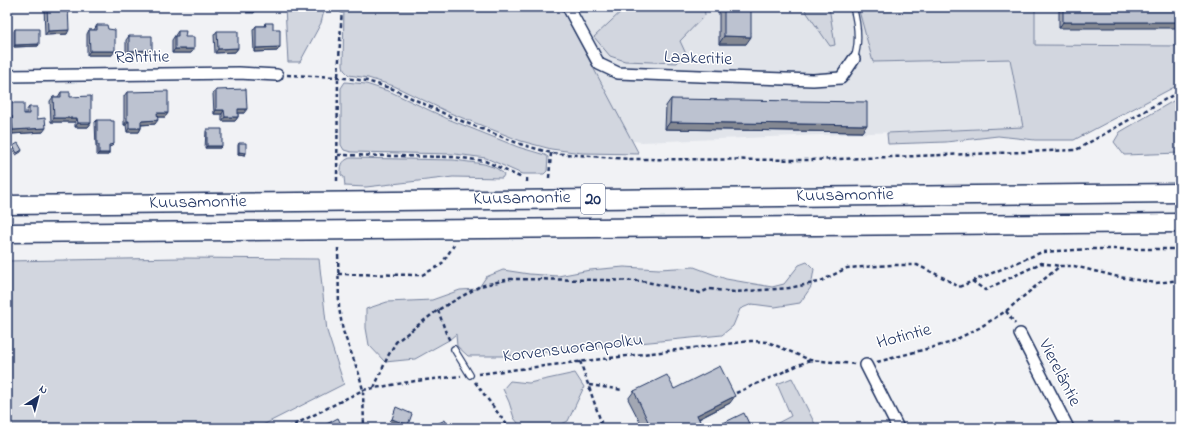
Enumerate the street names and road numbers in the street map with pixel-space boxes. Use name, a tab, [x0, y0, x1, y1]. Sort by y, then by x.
street label: Rahtitie	[114, 45, 171, 71]
street label: Laakeritie	[663, 45, 733, 73]
street label: Kuusamontie	[796, 182, 895, 210]
road number: 20	[581, 184, 605, 214]
street label: Kuusamontie	[473, 185, 572, 213]
street label: Kuusamontie	[149, 189, 248, 217]
street label: Hotintie	[874, 317, 935, 357]
street label: Korvensuoranpolku	[502, 328, 644, 370]
street label: Viereläntie	[1030, 334, 1088, 412]

